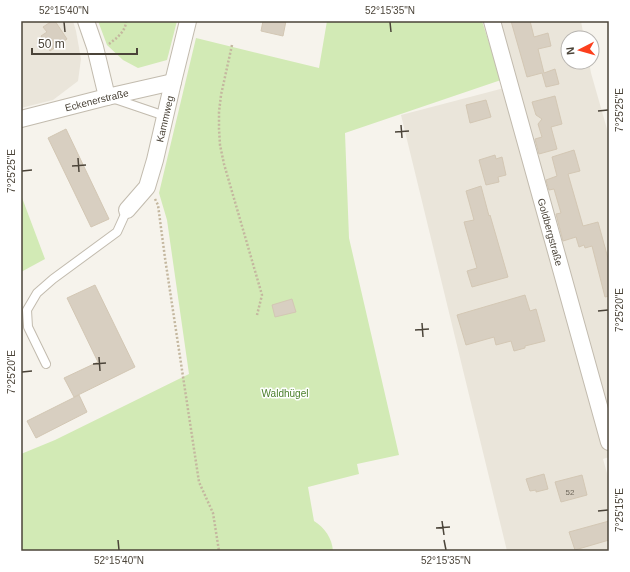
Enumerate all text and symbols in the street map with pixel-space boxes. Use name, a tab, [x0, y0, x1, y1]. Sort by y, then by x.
text: 52°15'40"N	[39, 5, 89, 16]
text: 52°15'35"N	[365, 5, 415, 16]
scale bar	[32, 30, 137, 56]
north arrow	[560, 30, 600, 70]
text: 50 m	[38, 37, 65, 51]
text: N	[564, 46, 576, 56]
street label: Eckenerstraße	[64, 87, 130, 114]
text: 7°25'25"E	[614, 88, 625, 132]
street label: Kammweg	[154, 95, 176, 143]
text: 7°25'25"E	[6, 149, 17, 193]
street label: Goldbergstraße	[536, 197, 565, 268]
text: 7°25'20"E	[614, 288, 625, 332]
text: 7°25'20"E	[6, 350, 17, 394]
park label: Waldhügel	[262, 388, 308, 399]
house number: 52	[566, 488, 575, 497]
text: 7°25'15"E	[614, 488, 625, 532]
text: 52°15'40"N	[94, 555, 144, 566]
text: 52°15'35"N	[421, 555, 471, 566]

